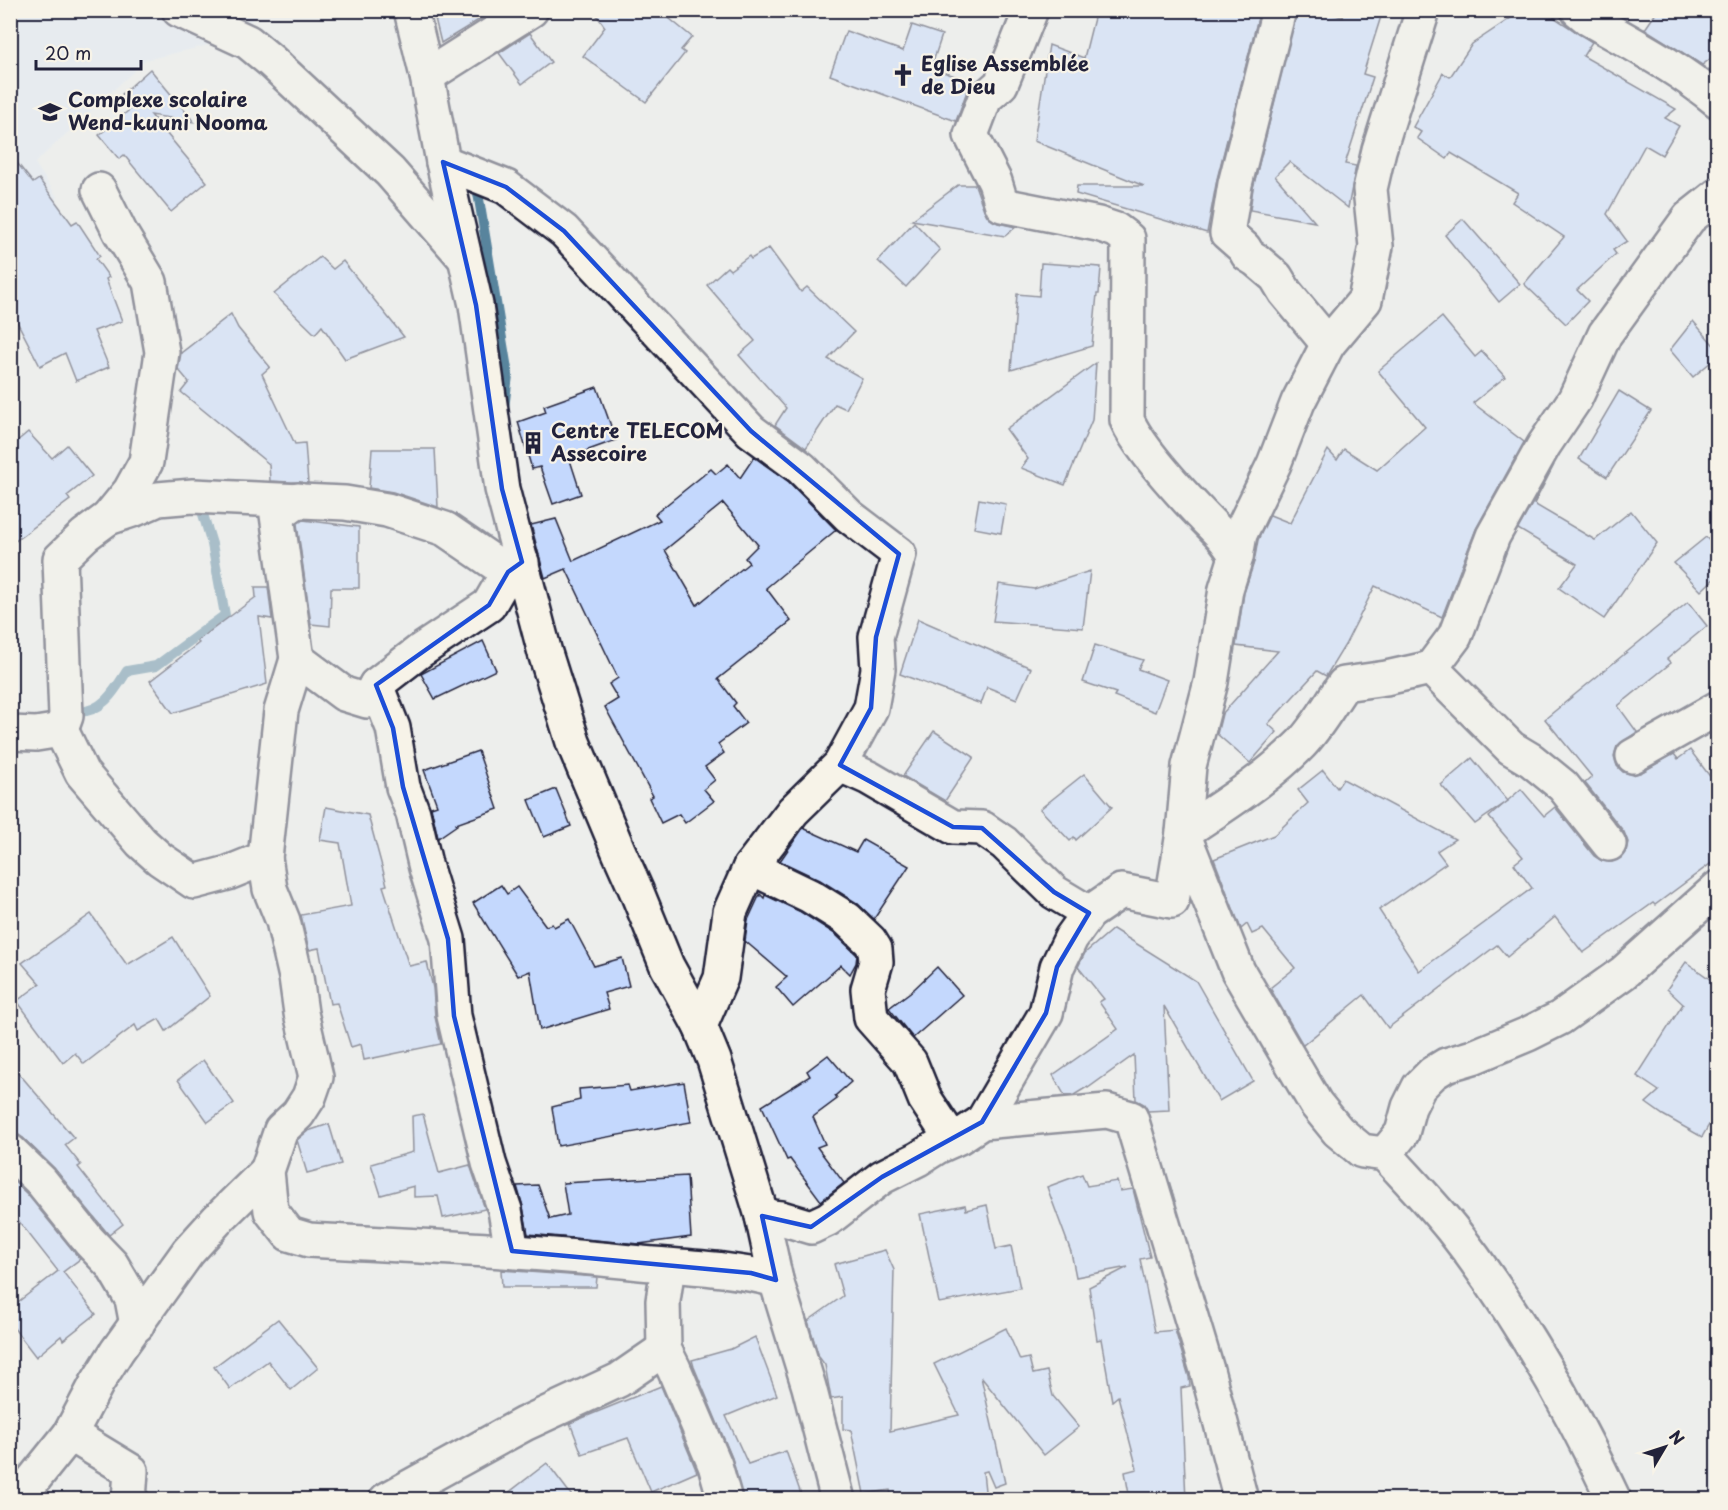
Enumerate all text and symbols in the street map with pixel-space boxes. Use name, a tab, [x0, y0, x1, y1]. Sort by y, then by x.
scale bar	[36, 33, 141, 71]
text: 20 m	[45, 39, 91, 66]
place label: Eglise Assemblée de Dieu	[921, 48, 1089, 101]
church icon: Eglise Assemblée de Dieu	[890, 62, 916, 88]
place label: Complexe scolaire Wend-kuuni Nooma	[68, 84, 268, 137]
school or university icon: Complexe scolaire Wend-kuuni Nooma	[37, 99, 63, 125]
place label: Centre TELECOM Assecoire	[550, 415, 724, 468]
building icon: Centre TELECOM Assecoire	[520, 430, 546, 456]
north arrow	[1635, 1417, 1695, 1477]
text: N	[1664, 1424, 1691, 1449]

